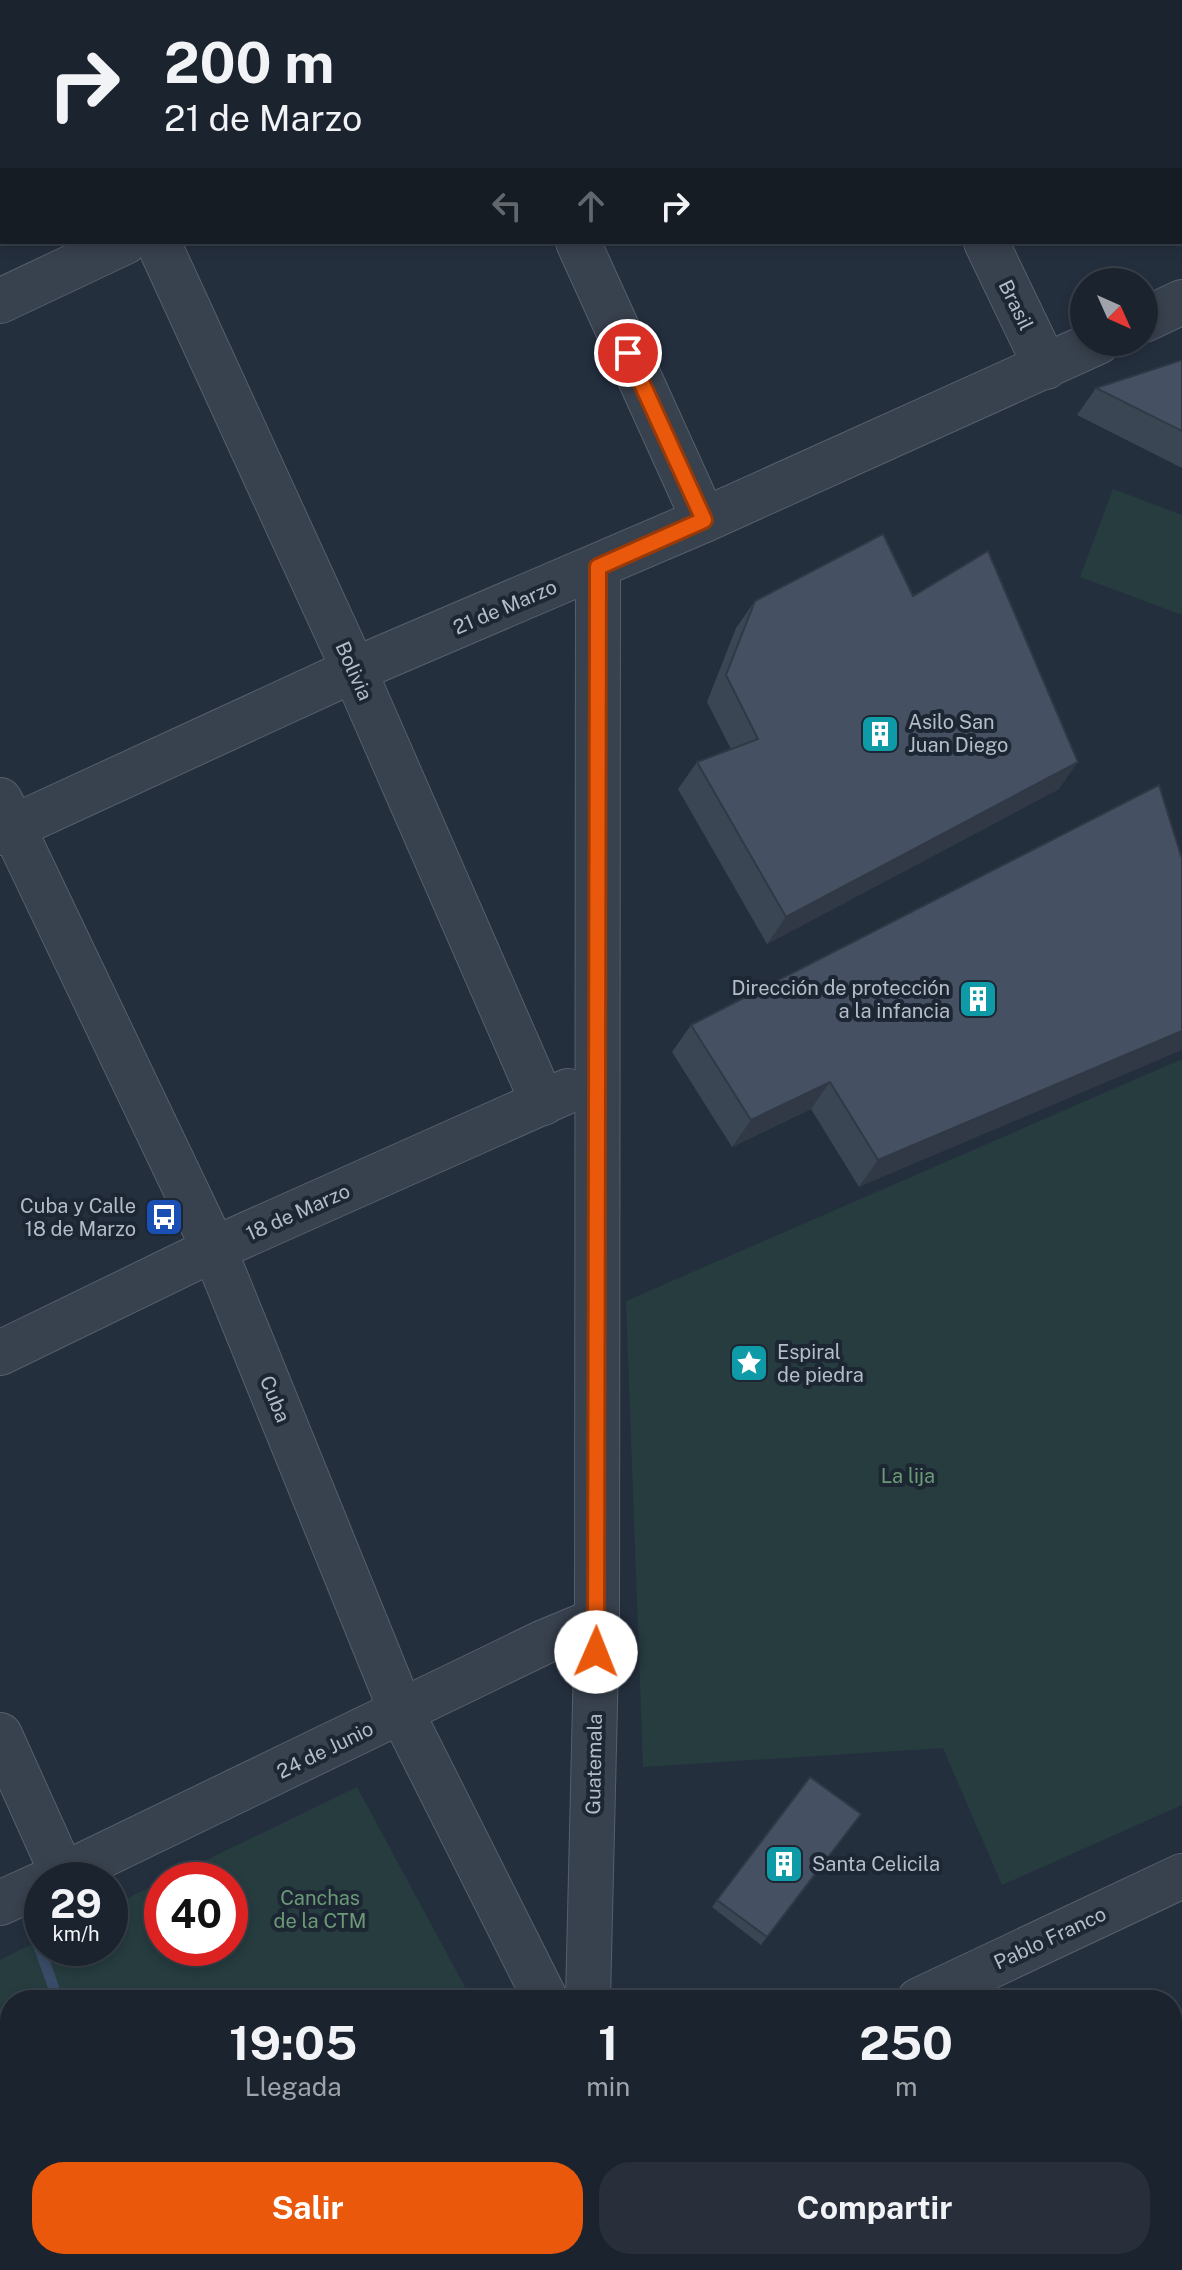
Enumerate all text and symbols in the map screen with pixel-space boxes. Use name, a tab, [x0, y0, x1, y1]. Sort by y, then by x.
text: 200 m	[164, 30, 334, 96]
icon: right	[32, 32, 136, 136]
text: 21 de Marzo	[164, 97, 362, 139]
icon: left	[485, 184, 529, 228]
icon: ahead	[569, 184, 613, 228]
icon: right	[653, 184, 697, 228]
north arrow	[1070, 268, 1158, 356]
map controls	[1070, 268, 1158, 356]
street label: Brasil	[994, 276, 1038, 334]
pin	[594, 319, 662, 387]
icon: arrive	[606, 331, 650, 375]
street label: 21 de Marzo	[450, 574, 560, 640]
street label: Bolivia	[330, 638, 378, 704]
place label: Asilo San Juan Diego	[908, 710, 1008, 757]
building icon: Asilo San Juan Diego	[859, 713, 901, 755]
place label: Dirección de protección a la infancia	[732, 976, 950, 1023]
building icon: Dirección de protección a la infancia	[957, 978, 999, 1020]
street label: 18 de Marzo	[242, 1178, 354, 1246]
place label: Cuba y Calle 18 de Marzo	[20, 1194, 136, 1241]
bus stop icon: Cuba y Calle 18 de Marzo	[143, 1196, 185, 1238]
place label: Espiral de piedra	[777, 1340, 864, 1387]
place icon: Espiral de piedra	[728, 1342, 770, 1384]
street label: Cuba	[255, 1372, 295, 1426]
park label: La lija	[881, 1464, 935, 1488]
position arrow	[554, 1610, 638, 1694]
street label: Guatemala	[581, 1713, 607, 1815]
street label: 24 de Junio	[273, 1716, 377, 1784]
building icon: Santa Celicila	[763, 1843, 805, 1885]
place label: Santa Celicila	[812, 1852, 940, 1876]
speed limit sign: 40	[144, 1862, 248, 1966]
text: 29	[50, 1880, 102, 1927]
park label: Canchas de la CTM	[274, 1886, 366, 1933]
street label: Pablo Franco	[990, 1902, 1110, 1974]
text: km/h	[52, 1922, 100, 1946]
text: 19:05	[229, 2014, 357, 2071]
text: 1	[598, 2014, 619, 2071]
text: 250	[859, 2014, 953, 2071]
text: Llegada	[245, 2071, 342, 2102]
text: min	[586, 2071, 630, 2102]
text: m	[895, 2071, 917, 2102]
button: Salir	[32, 2162, 583, 2254]
button: Compartir	[599, 2162, 1150, 2254]

